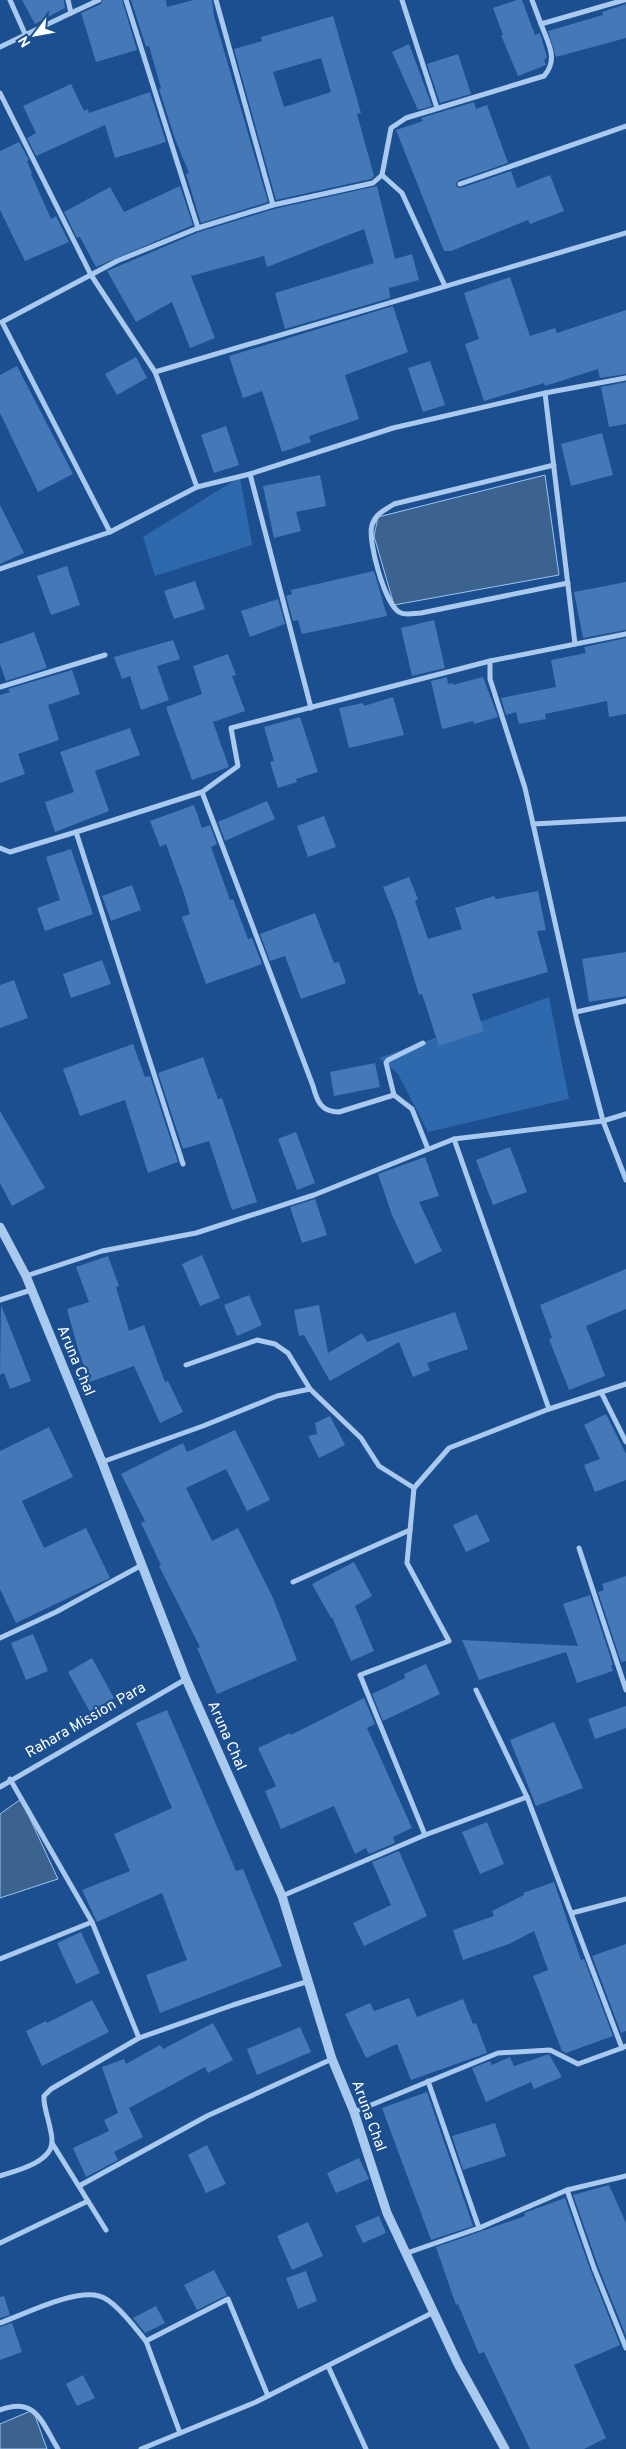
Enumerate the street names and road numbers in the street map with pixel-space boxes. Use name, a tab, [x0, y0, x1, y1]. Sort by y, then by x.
street label: Aruna Chal	[52, 1323, 98, 1399]
street label: Rahara Mission Para	[22, 1679, 150, 1763]
street label: Aruna Chal	[202, 1698, 250, 1774]
street label: Aruna Chal	[346, 2078, 390, 2154]

